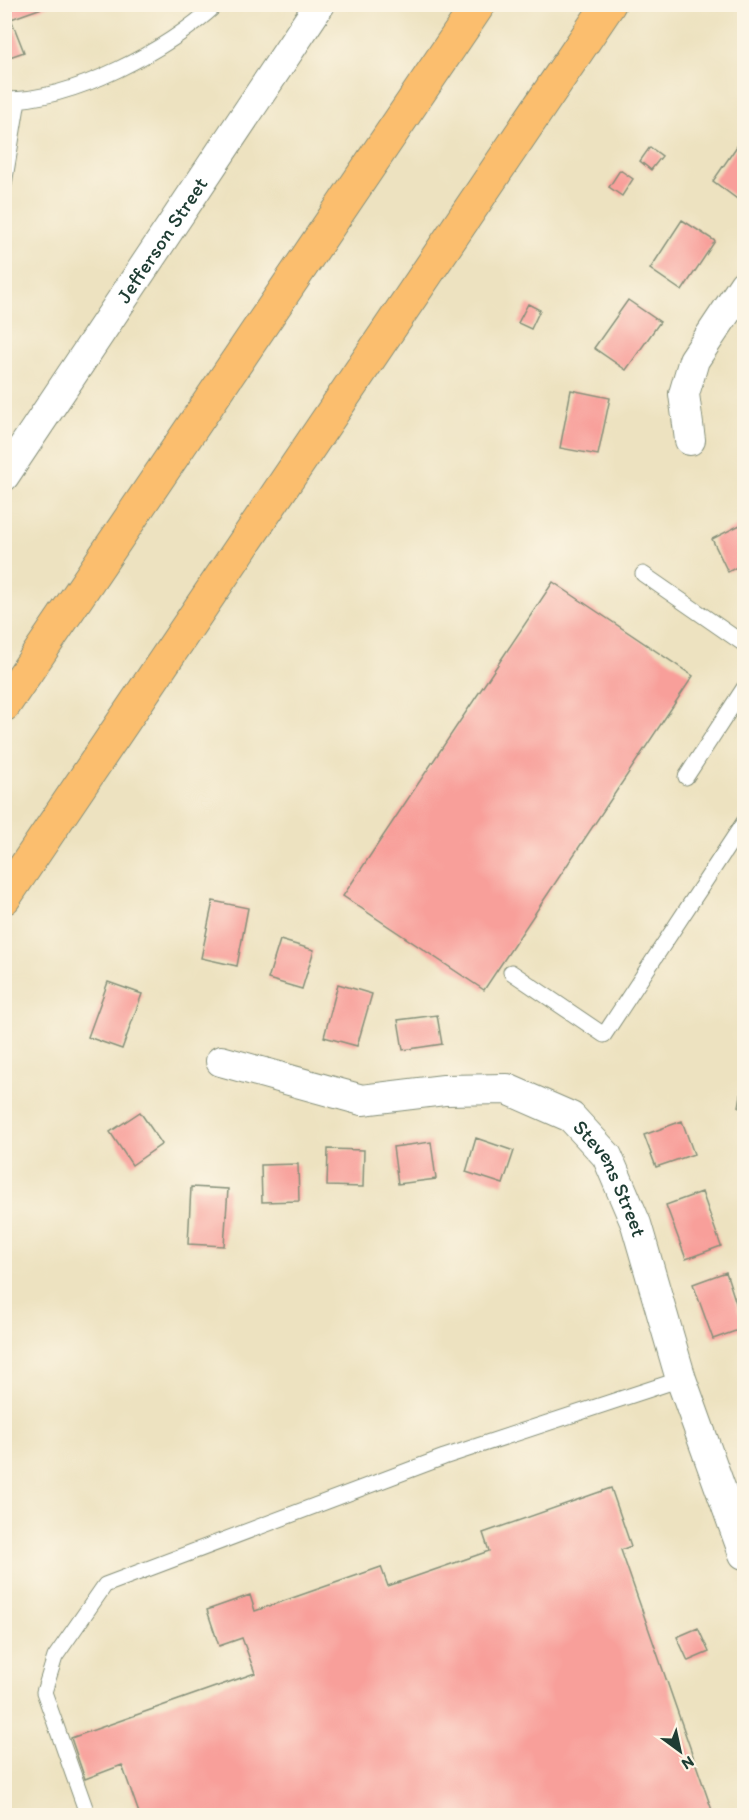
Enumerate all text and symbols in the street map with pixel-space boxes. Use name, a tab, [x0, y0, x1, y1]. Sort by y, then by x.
street label: Jefferson Street	[111, 172, 213, 307]
street label: Stevens Street	[568, 1114, 652, 1240]
north arrow	[650, 1721, 710, 1781]
text: N	[678, 1752, 698, 1774]

